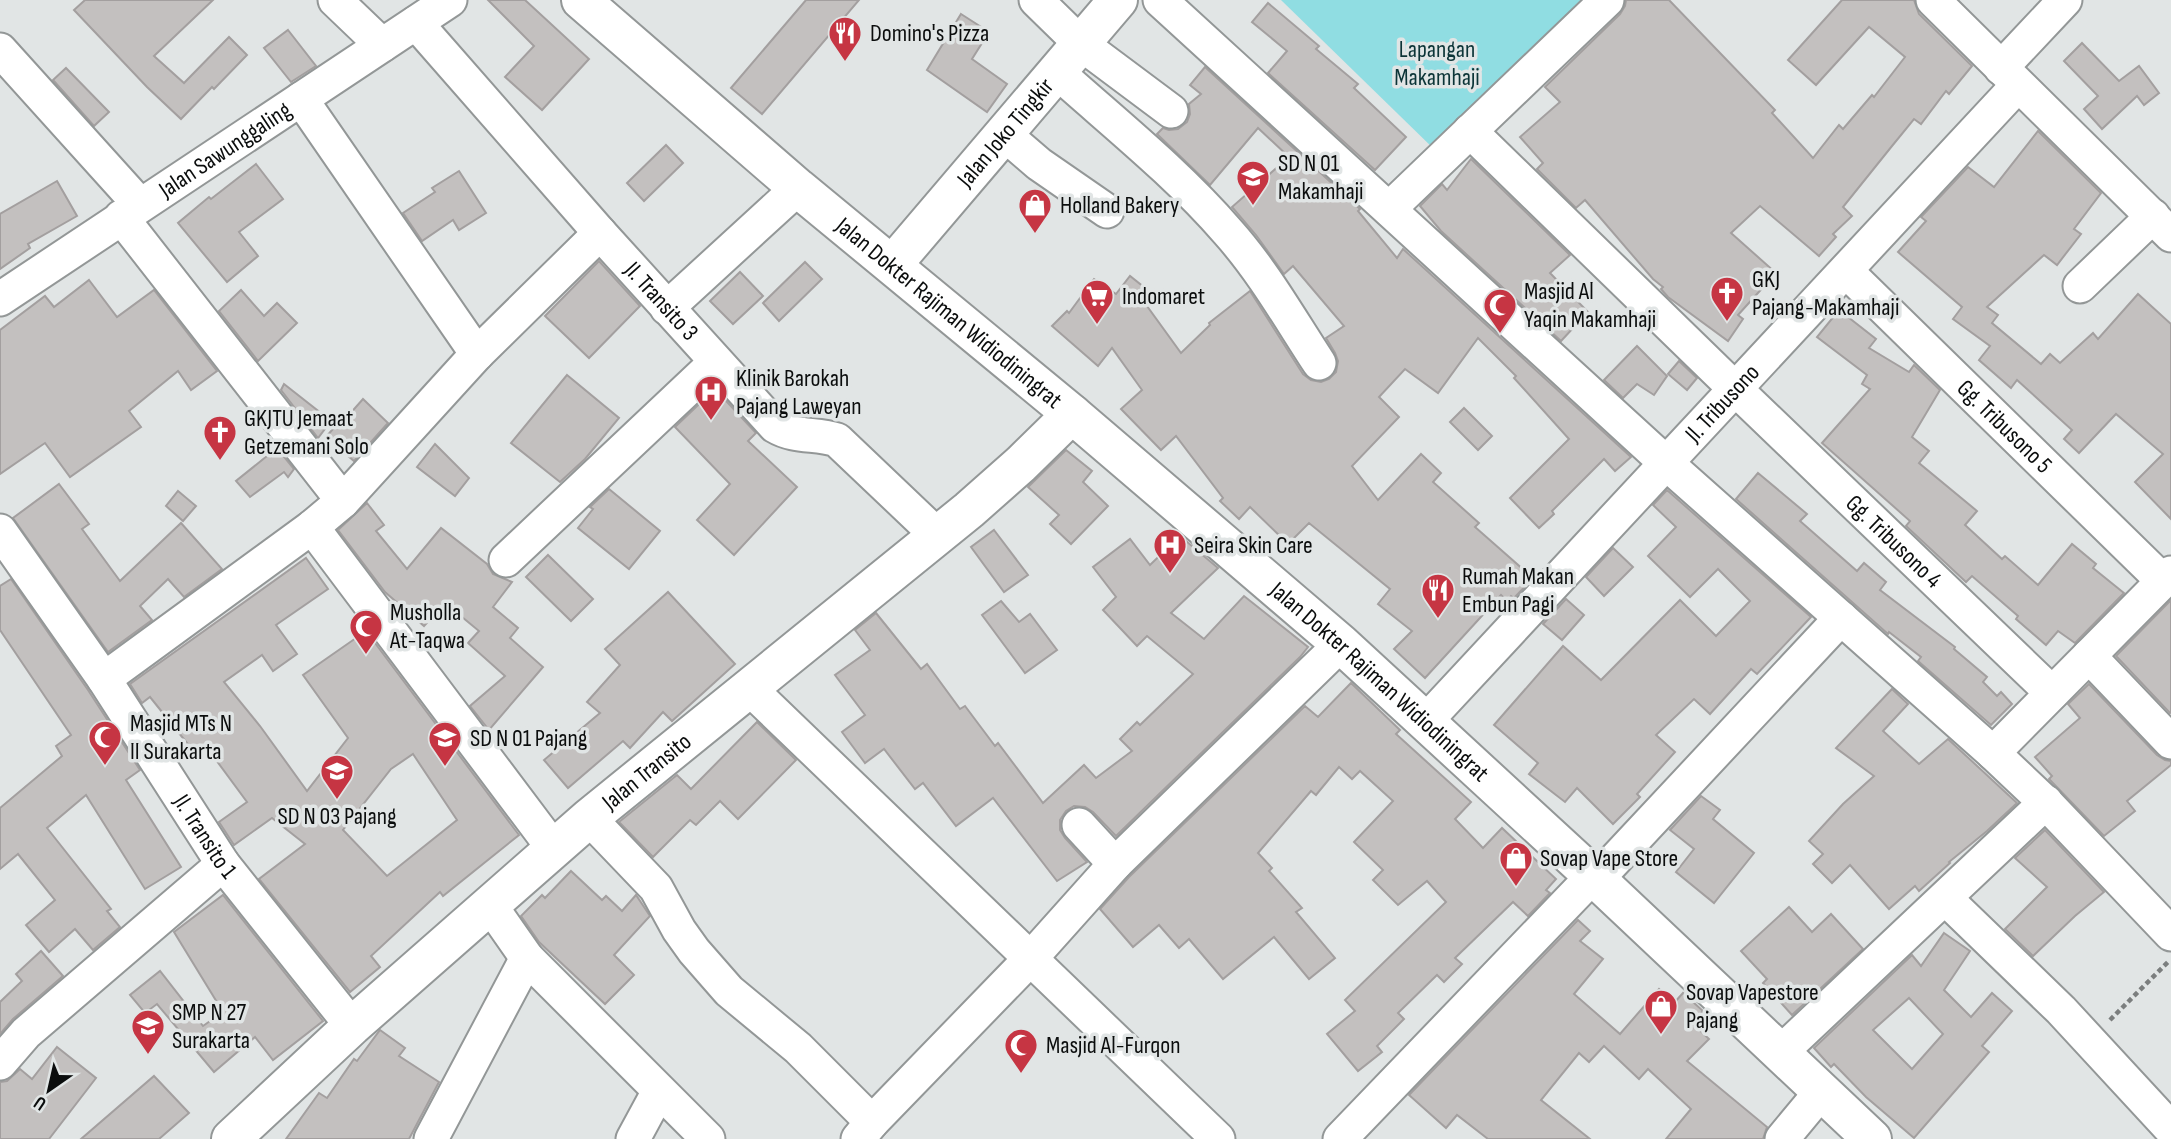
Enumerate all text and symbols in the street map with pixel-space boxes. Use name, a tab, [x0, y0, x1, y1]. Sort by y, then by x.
restaurant icon: Domino's Pizza	[826, 14, 864, 63]
place label: Domino's Pizza	[870, 19, 989, 48]
park label: Lapangan Makamhaji	[1394, 35, 1480, 92]
street label: Jalan Joko Tingkir	[950, 72, 1060, 194]
street label: Jalan Sawunggaling	[153, 96, 297, 205]
place label: SD N 01 Makamhaji	[1278, 149, 1364, 206]
school or university icon: SD N 01 Makamhaji	[1234, 158, 1272, 207]
shop icon: Holland Bakery	[1016, 186, 1054, 235]
place label: Holland Bakery	[1060, 191, 1179, 220]
street label: Jalan Dokter Rajiman Widiodiningrat	[829, 211, 1068, 415]
street label: Jl. Transito 3	[618, 255, 704, 347]
place label: GKJ Pajang-Makamhaji	[1752, 265, 1899, 322]
church icon: GKJ Pajang-Makamhaji	[1708, 274, 1746, 323]
supermarket icon: Indomaret	[1078, 277, 1116, 326]
place label: Masjid Al Yaqin Makamhaji	[1524, 277, 1656, 334]
place label: Indomaret	[1122, 282, 1205, 311]
mosque icon: Masjid Al Yaqin Makamhaji	[1481, 286, 1519, 335]
street label: Jl. Tribusono	[1678, 358, 1766, 449]
place label: Klinik Barokah Pajang Laweyan	[736, 364, 862, 421]
hospital icon: Klinik Barokah Pajang Laweyan	[692, 373, 730, 422]
street label: Gg. Tribusono 5	[1951, 374, 2058, 479]
place label: GKJTU Jemaat Getzemani Solo	[244, 404, 369, 461]
church icon: GKJTU Jemaat Getzemani Solo	[201, 413, 239, 462]
street label: Gg. Tribusono 4	[1840, 489, 1948, 594]
hospital icon: Seira Skin Care	[1151, 526, 1189, 575]
place label: Seira Skin Care	[1194, 531, 1313, 560]
place label: Rumah Makan Embun Pagi	[1462, 562, 1574, 619]
restaurant icon: Rumah Makan Embun Pagi	[1419, 571, 1457, 620]
street label: Jalan Dokter Rajiman Widiodiningrat	[1263, 575, 1495, 788]
place label: Musholla At-Taqwa	[389, 598, 465, 655]
mosque icon: Musholla At-Taqwa	[347, 607, 385, 656]
place label: Masjid MTs N II Surakarta	[130, 709, 232, 766]
mosque icon: Masjid MTs N II Surakarta	[86, 718, 124, 767]
school or university icon: SD N 01 Pajang	[426, 719, 464, 768]
place label: SD N 01 Pajang	[470, 724, 587, 753]
street label: Jalan Transito	[596, 727, 697, 817]
school or university icon: SD N 03 Pajang	[318, 752, 356, 801]
street label: Jl. Transito 1	[167, 788, 243, 885]
place label: SD N 03 Pajang	[278, 802, 396, 831]
shop icon: Sovap Vape Store	[1497, 839, 1535, 888]
place label: Sovap Vape Store	[1540, 844, 1678, 873]
place label: Sovap Vapestore Pajang	[1686, 978, 1819, 1035]
shop icon: Sovap Vapestore Pajang	[1642, 987, 1680, 1036]
place label: SMP N 27 Surakarta	[172, 998, 250, 1055]
school or university icon: SMP N 27 Surakarta	[129, 1007, 167, 1056]
mosque icon: Masjid Al-Furqon	[1002, 1026, 1040, 1075]
place label: Masjid Al-Furqon	[1046, 1031, 1180, 1060]
north arrow	[14, 1055, 84, 1125]
text: U	[30, 1091, 51, 1115]

